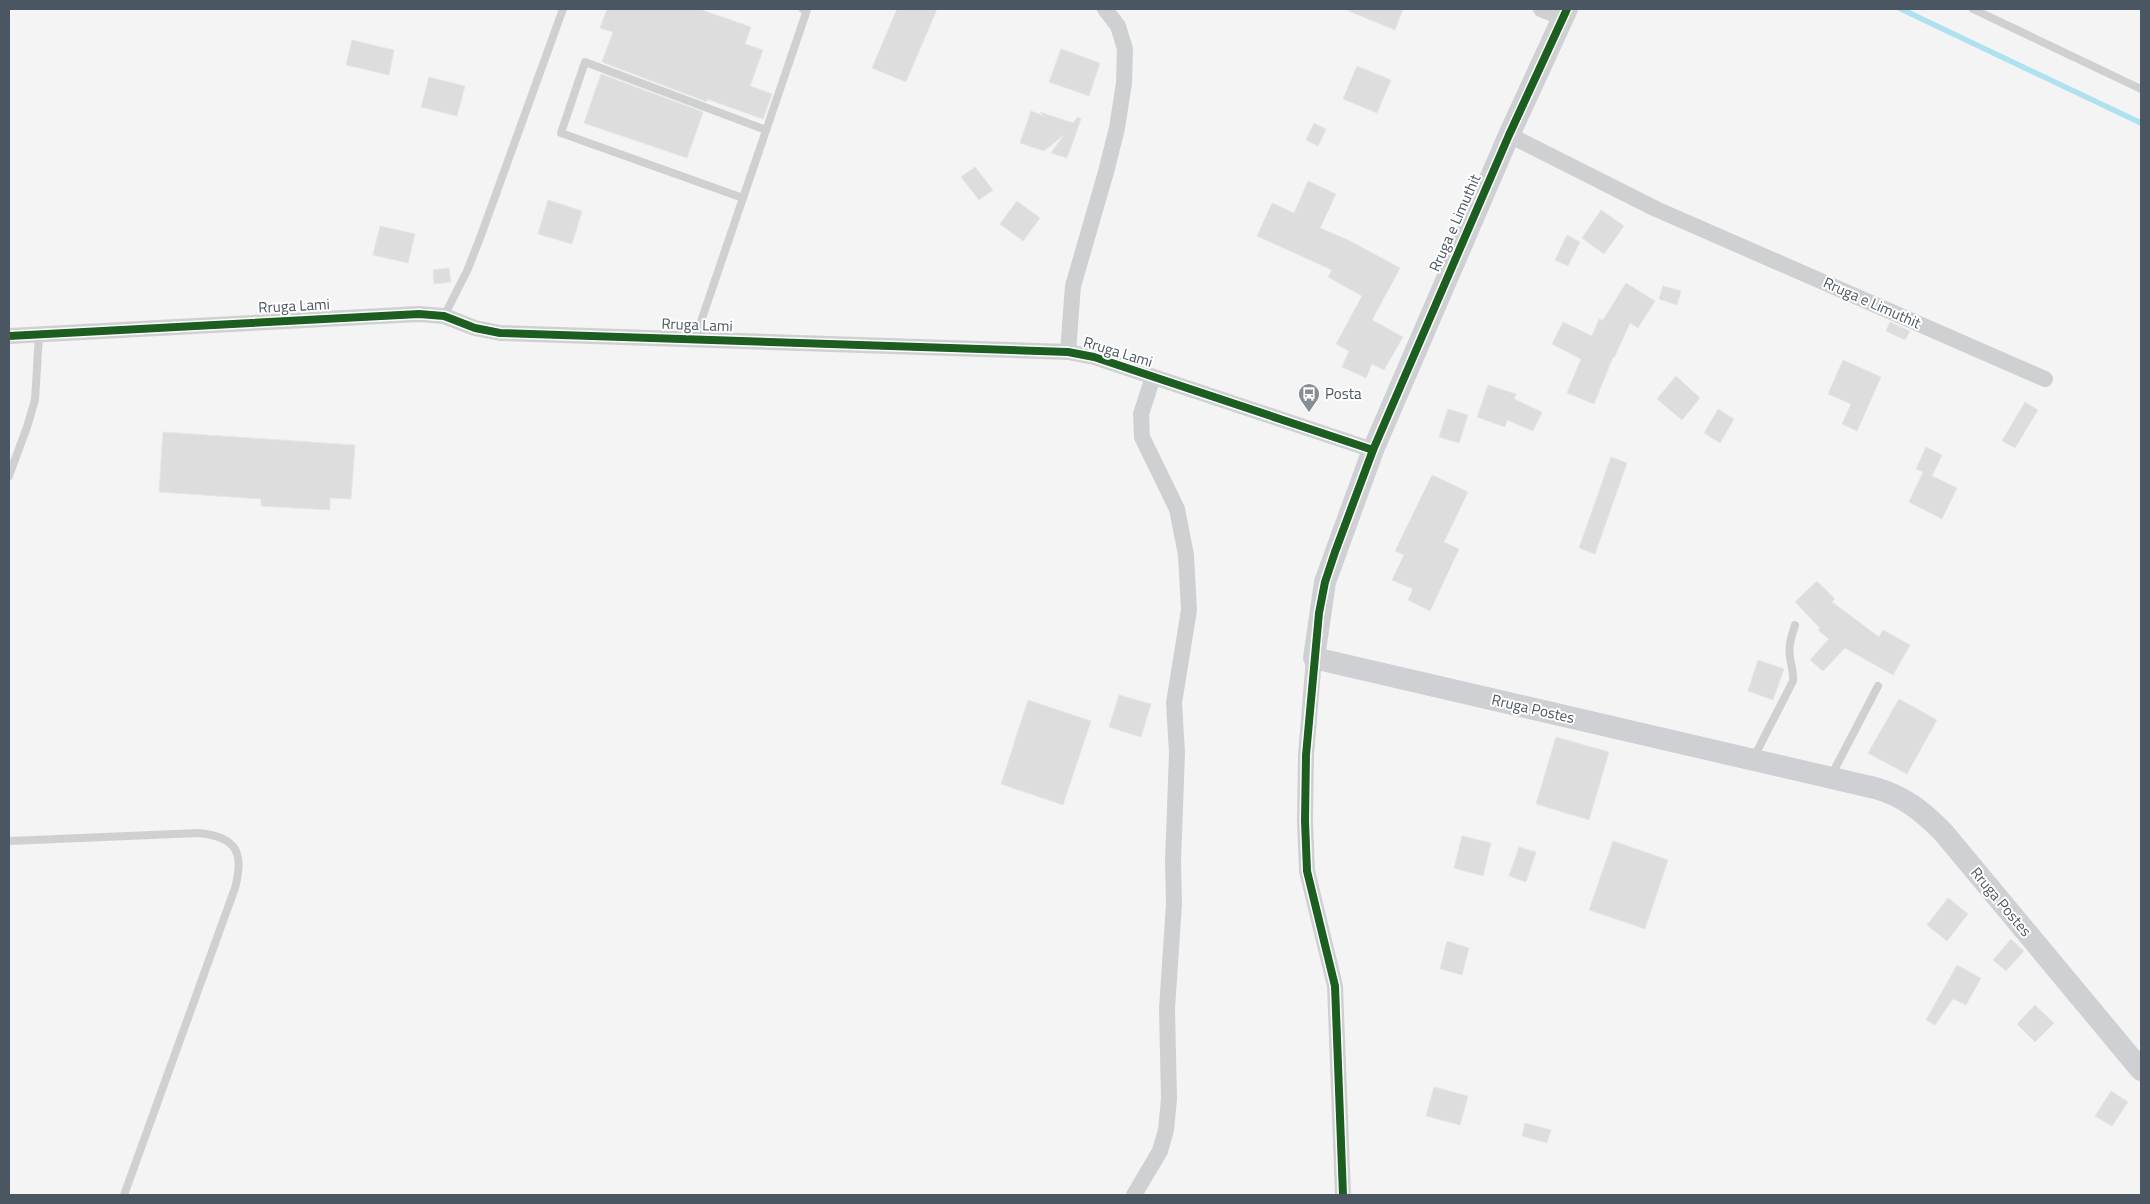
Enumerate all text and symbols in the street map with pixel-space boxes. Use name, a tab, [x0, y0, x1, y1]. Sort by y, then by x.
street label: Rruga e Limuthit	[1423, 170, 1487, 275]
street label: Rruga e Limuthit	[1820, 271, 1925, 335]
street label: Rruga Lami	[258, 292, 330, 319]
street label: Rruga Lami	[661, 312, 733, 337]
street label: Rruga Lami	[1081, 330, 1156, 373]
bus stop icon: Posta	[1297, 382, 1321, 413]
place label: Posta	[1325, 382, 1362, 405]
street label: Rruga Postes	[1489, 688, 1577, 729]
street label: Rruga Postes	[1965, 862, 2037, 941]

